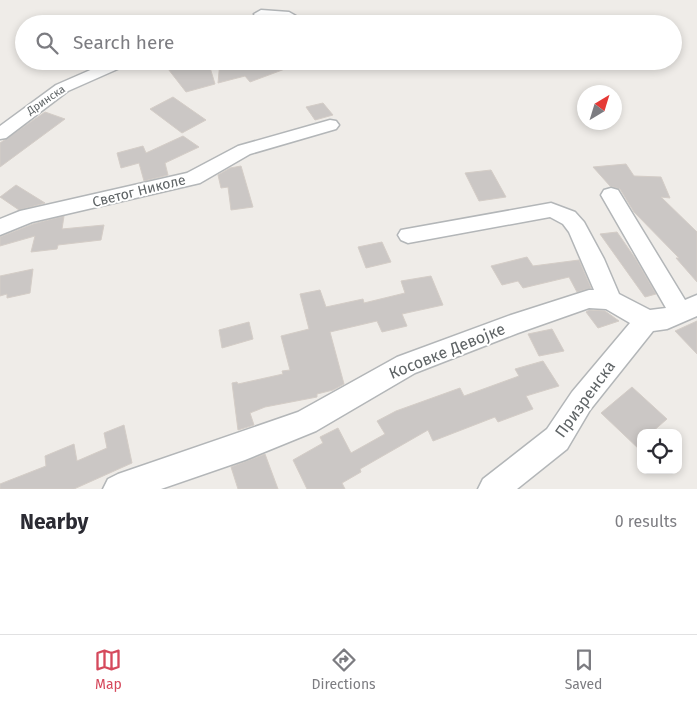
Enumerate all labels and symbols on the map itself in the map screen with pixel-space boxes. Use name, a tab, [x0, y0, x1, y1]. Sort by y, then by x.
street label: Дринска	[24, 83, 68, 118]
north arrow	[577, 85, 622, 130]
street label: Светог Николе	[91, 171, 187, 211]
street label: Косовке Девојке	[386, 319, 508, 383]
street label: Призренска	[551, 357, 619, 441]

